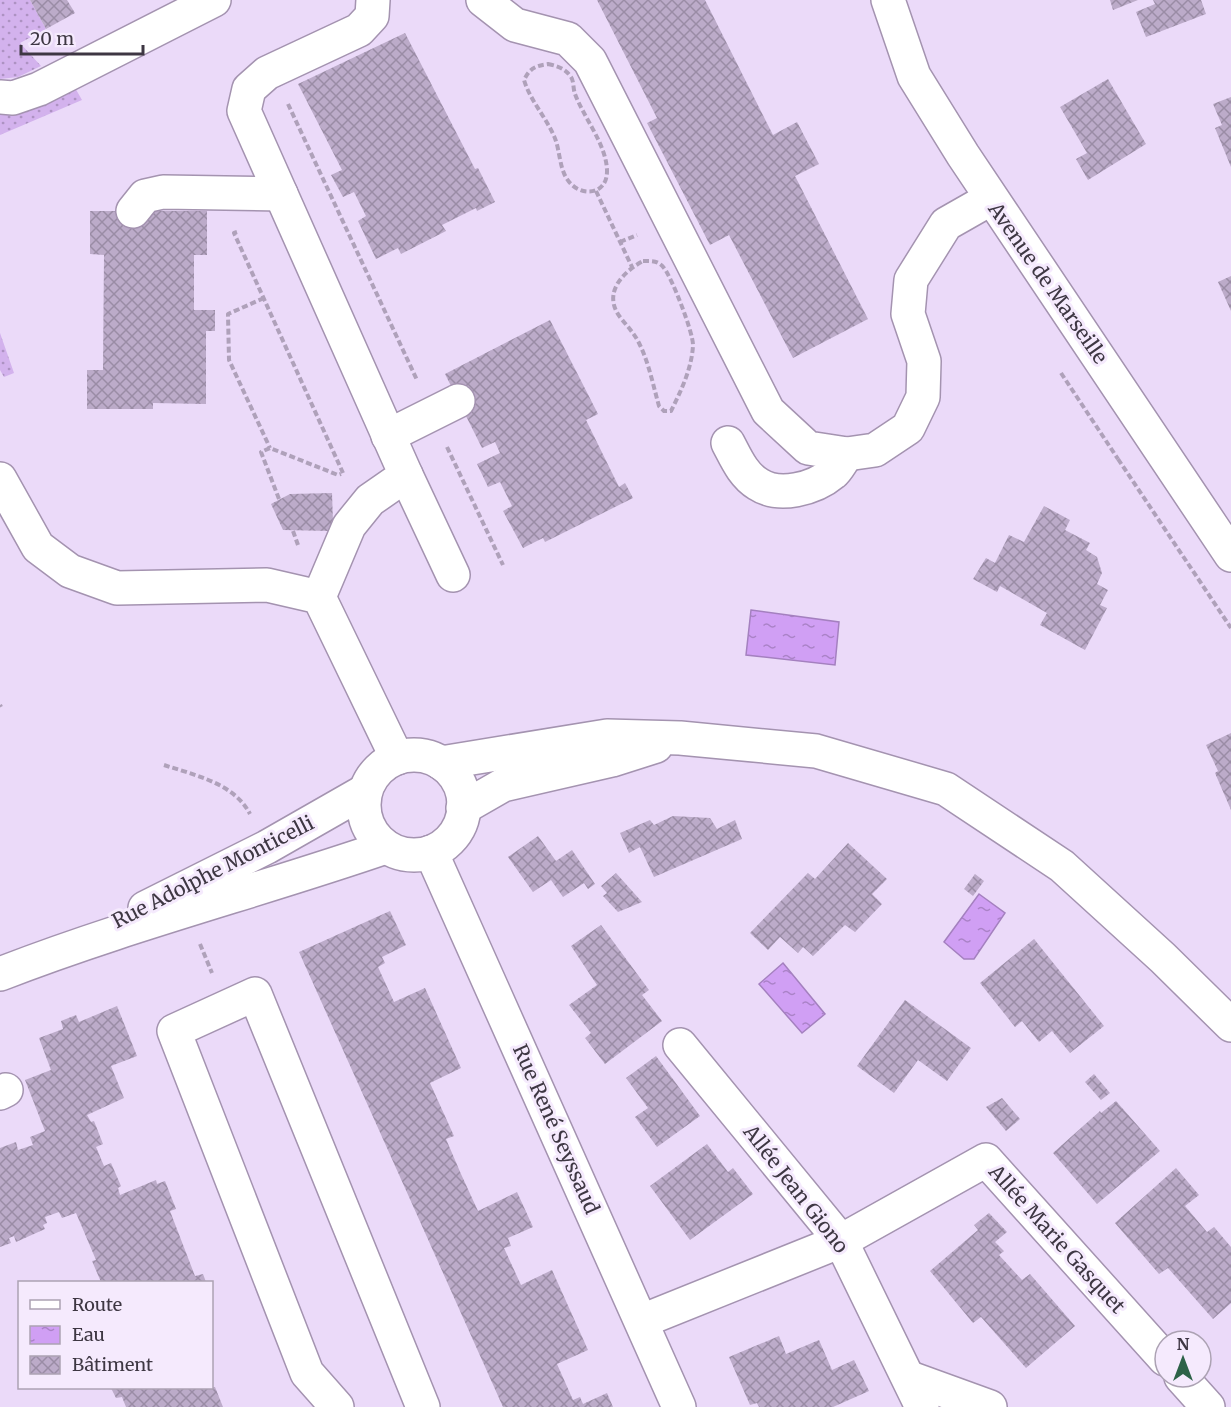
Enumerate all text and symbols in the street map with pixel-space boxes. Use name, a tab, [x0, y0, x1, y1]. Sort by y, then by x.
scale bar	[21, 18, 142, 56]
text: 20 m	[30, 27, 74, 50]
street label: Avenue de Marseille	[983, 196, 1113, 368]
street label: Rue Adolphe Monticelli	[108, 810, 318, 933]
street label: Rue René Seyssaud	[508, 1040, 605, 1217]
street label: Allée Jean Giono	[738, 1119, 854, 1258]
street label: Allée Marie Gasquet	[983, 1158, 1131, 1318]
legend	[18, 1281, 213, 1389]
text: Route	[72, 1293, 122, 1316]
text: Eau	[72, 1323, 105, 1346]
north arrow	[1153, 1329, 1213, 1389]
text: N	[1177, 1334, 1190, 1354]
text: Bâtiment	[72, 1353, 153, 1376]

